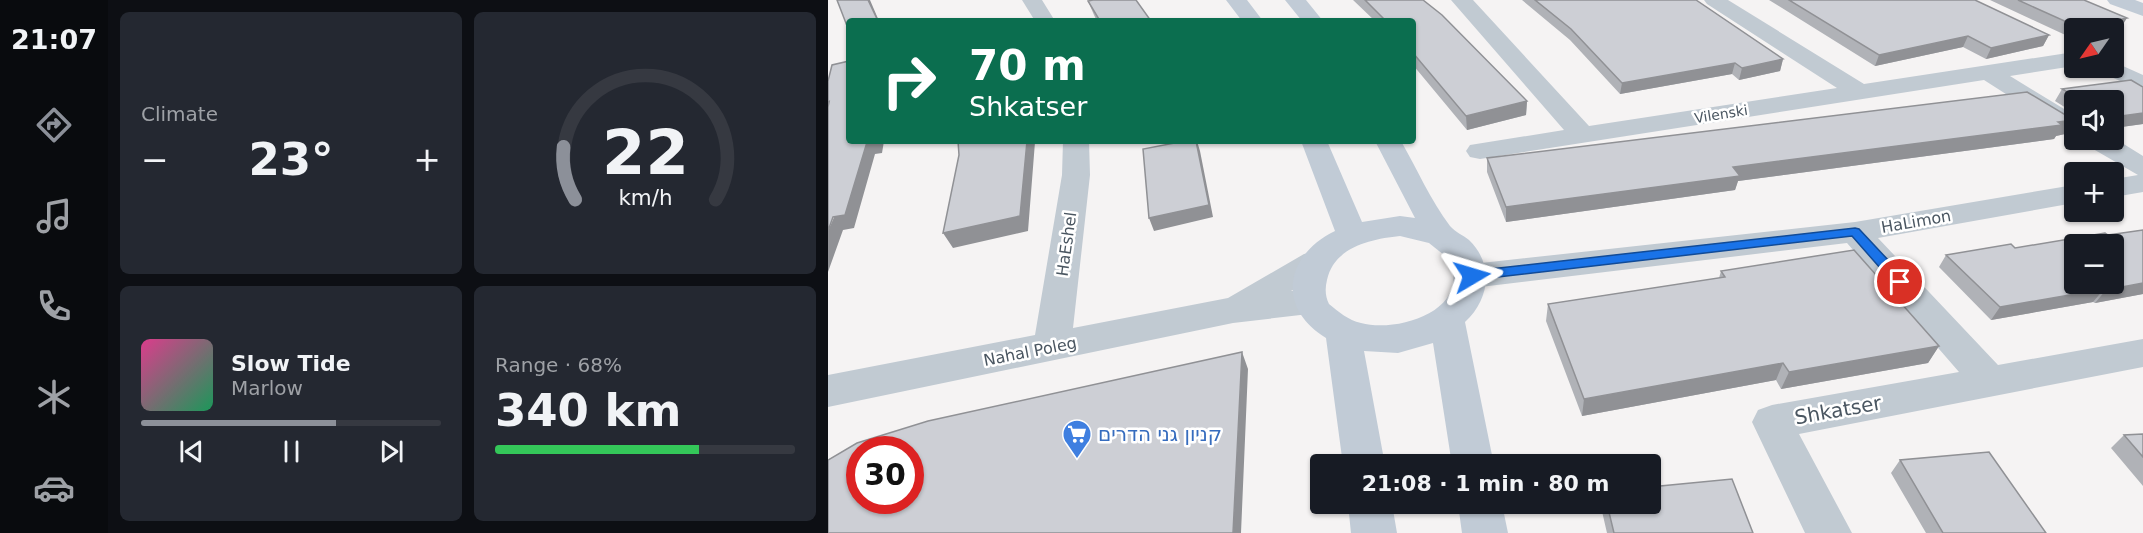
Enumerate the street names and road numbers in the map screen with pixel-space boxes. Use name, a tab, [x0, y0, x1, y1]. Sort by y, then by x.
street label: Vilenski	[1693, 102, 1749, 126]
street label: HaLimon	[1880, 206, 1953, 237]
street label: HaEshel	[1053, 211, 1080, 277]
street label: Nahal Poleg	[982, 333, 1078, 370]
street label: Shkatser	[1793, 390, 1884, 429]

